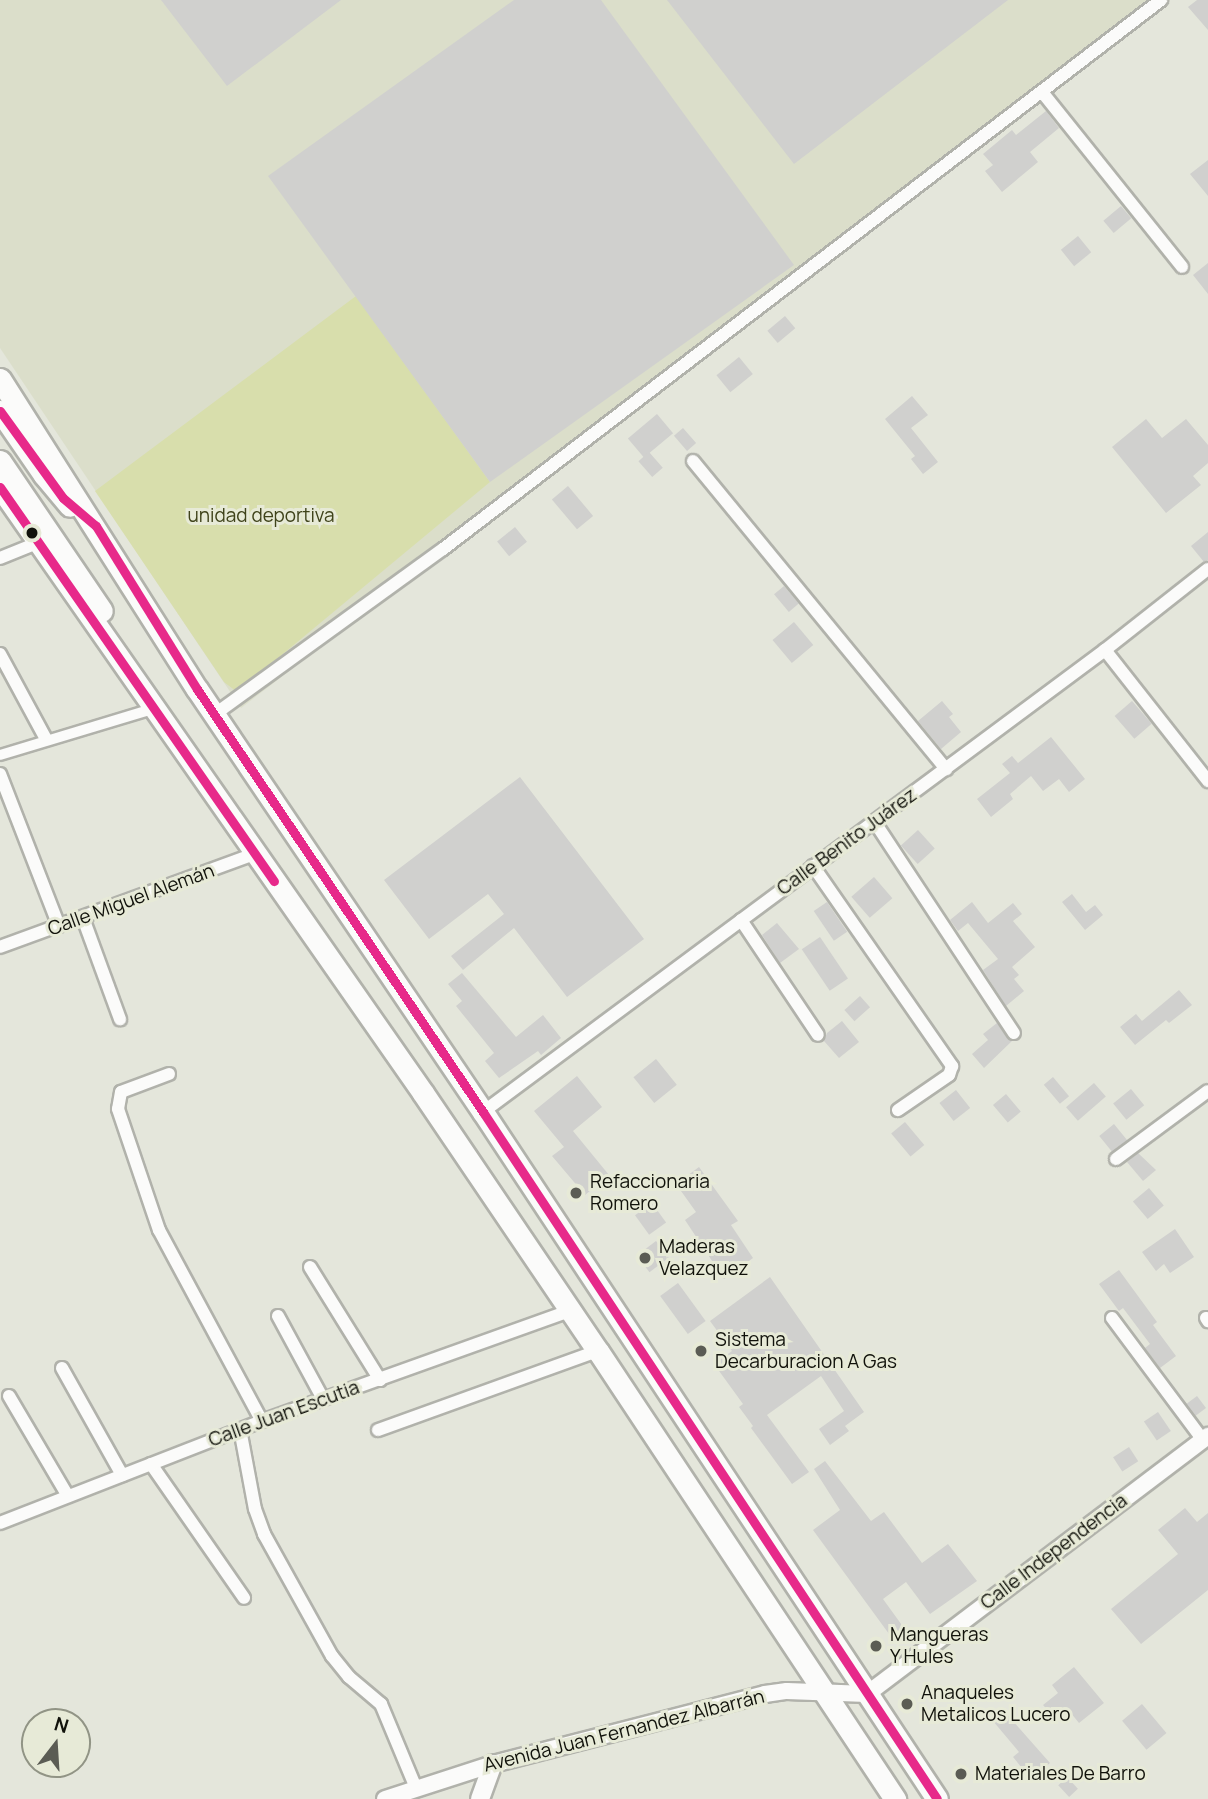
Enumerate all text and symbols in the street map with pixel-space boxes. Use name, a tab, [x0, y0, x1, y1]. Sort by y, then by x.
park label: unidad deportiva	[188, 505, 334, 527]
unlabelled marker	[25, 526, 39, 540]
street label: Calle Benito Juárez	[773, 784, 921, 900]
street label: Calle Miguel Alemán	[45, 859, 217, 941]
place label: Refaccionaria Romero	[590, 1171, 710, 1215]
marker: Refaccionaria Romero	[568, 1185, 584, 1201]
place label: Maderas Velazquez	[659, 1236, 749, 1280]
marker: Maderas Velazquez	[637, 1250, 653, 1266]
place label: Sistema Decarburacion A Gas	[715, 1329, 897, 1373]
marker: Sistema Decarburacion A Gas	[693, 1343, 709, 1359]
street label: Calle Juan Escutia	[205, 1376, 363, 1452]
street label: Calle Independencia	[976, 1489, 1132, 1615]
place label: Mangueras Y Hules	[890, 1624, 988, 1668]
marker: Mangueras Y Hules	[868, 1638, 884, 1654]
place label: Anaqueles Metalicos Lucero	[921, 1682, 1070, 1726]
street label: Avenida Juan Fernandez Albarrán	[481, 1685, 767, 1777]
marker: Anaqueles Metalicos Lucero	[899, 1696, 915, 1712]
north arrow	[21, 1708, 91, 1778]
text: N	[51, 1710, 72, 1739]
place label: Materiales De Barro	[975, 1763, 1146, 1785]
marker: Materiales De Barro	[953, 1766, 969, 1782]

